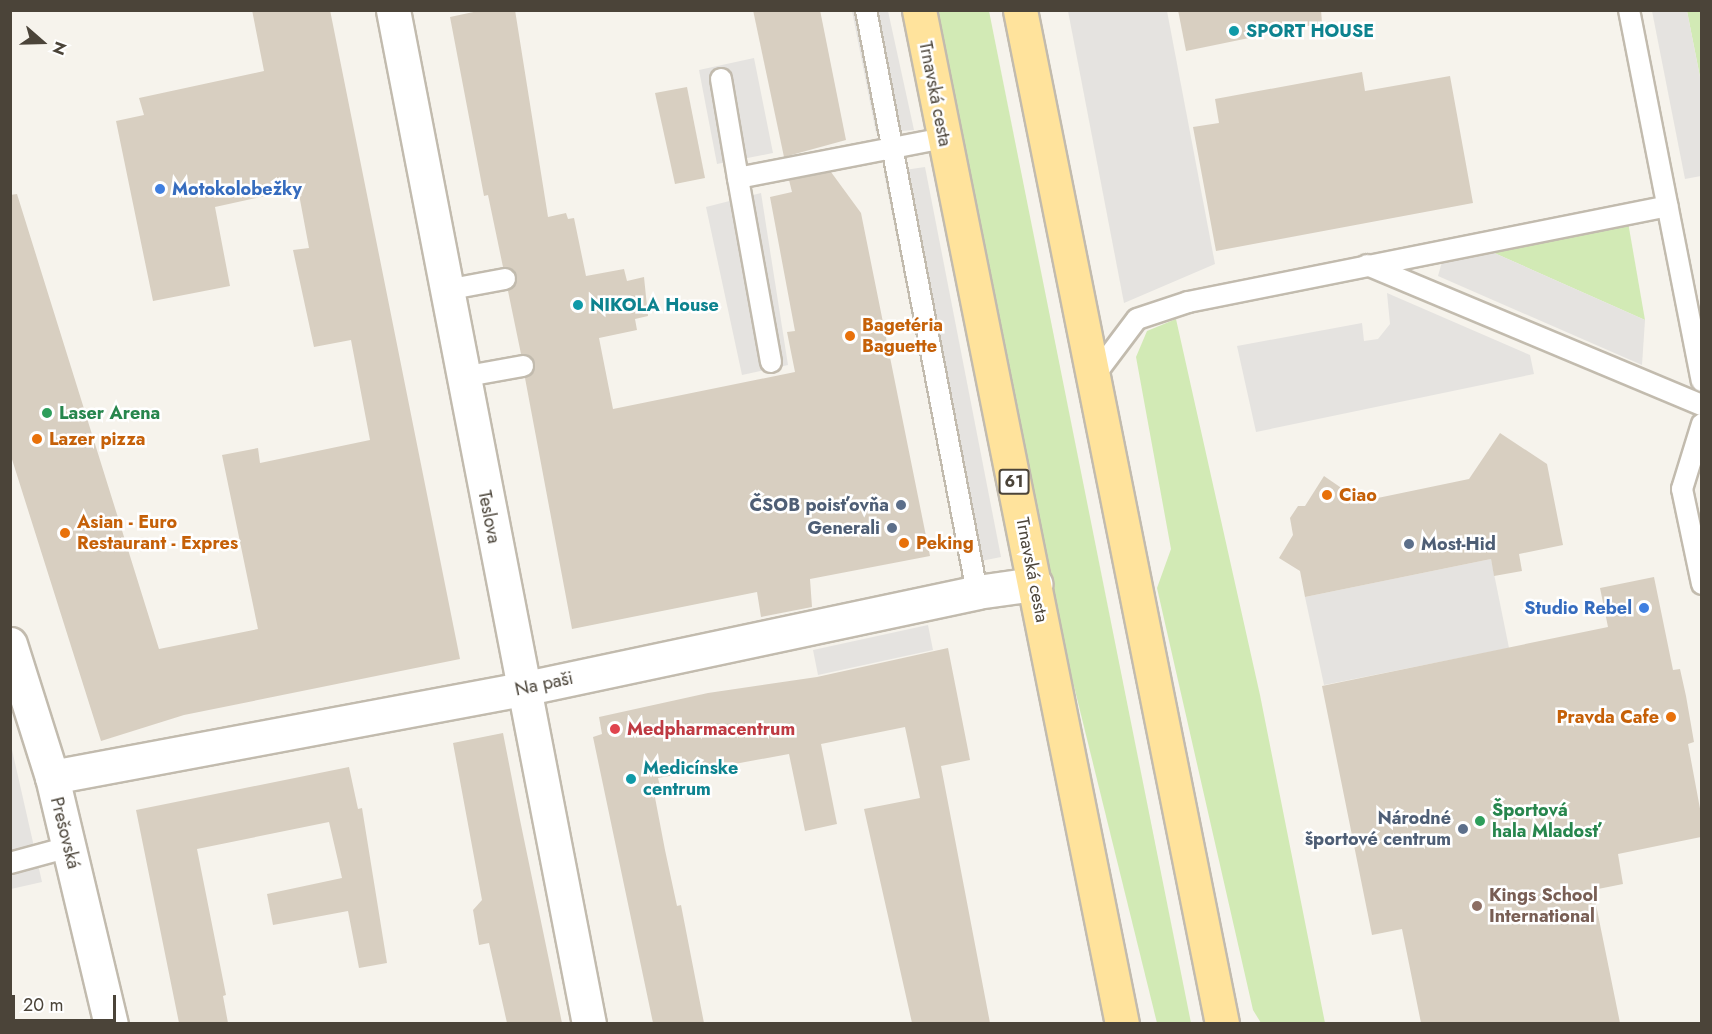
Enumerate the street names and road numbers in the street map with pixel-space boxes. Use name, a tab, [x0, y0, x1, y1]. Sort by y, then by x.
street label: Trnavská cesta	[914, 40, 956, 148]
road number: 61	[998, 469, 1030, 495]
street label: Teslova	[473, 489, 505, 545]
street label: Trnavská cesta	[1011, 516, 1053, 624]
street label: Na paši	[513, 667, 575, 701]
street label: Prešovská	[46, 795, 84, 871]

